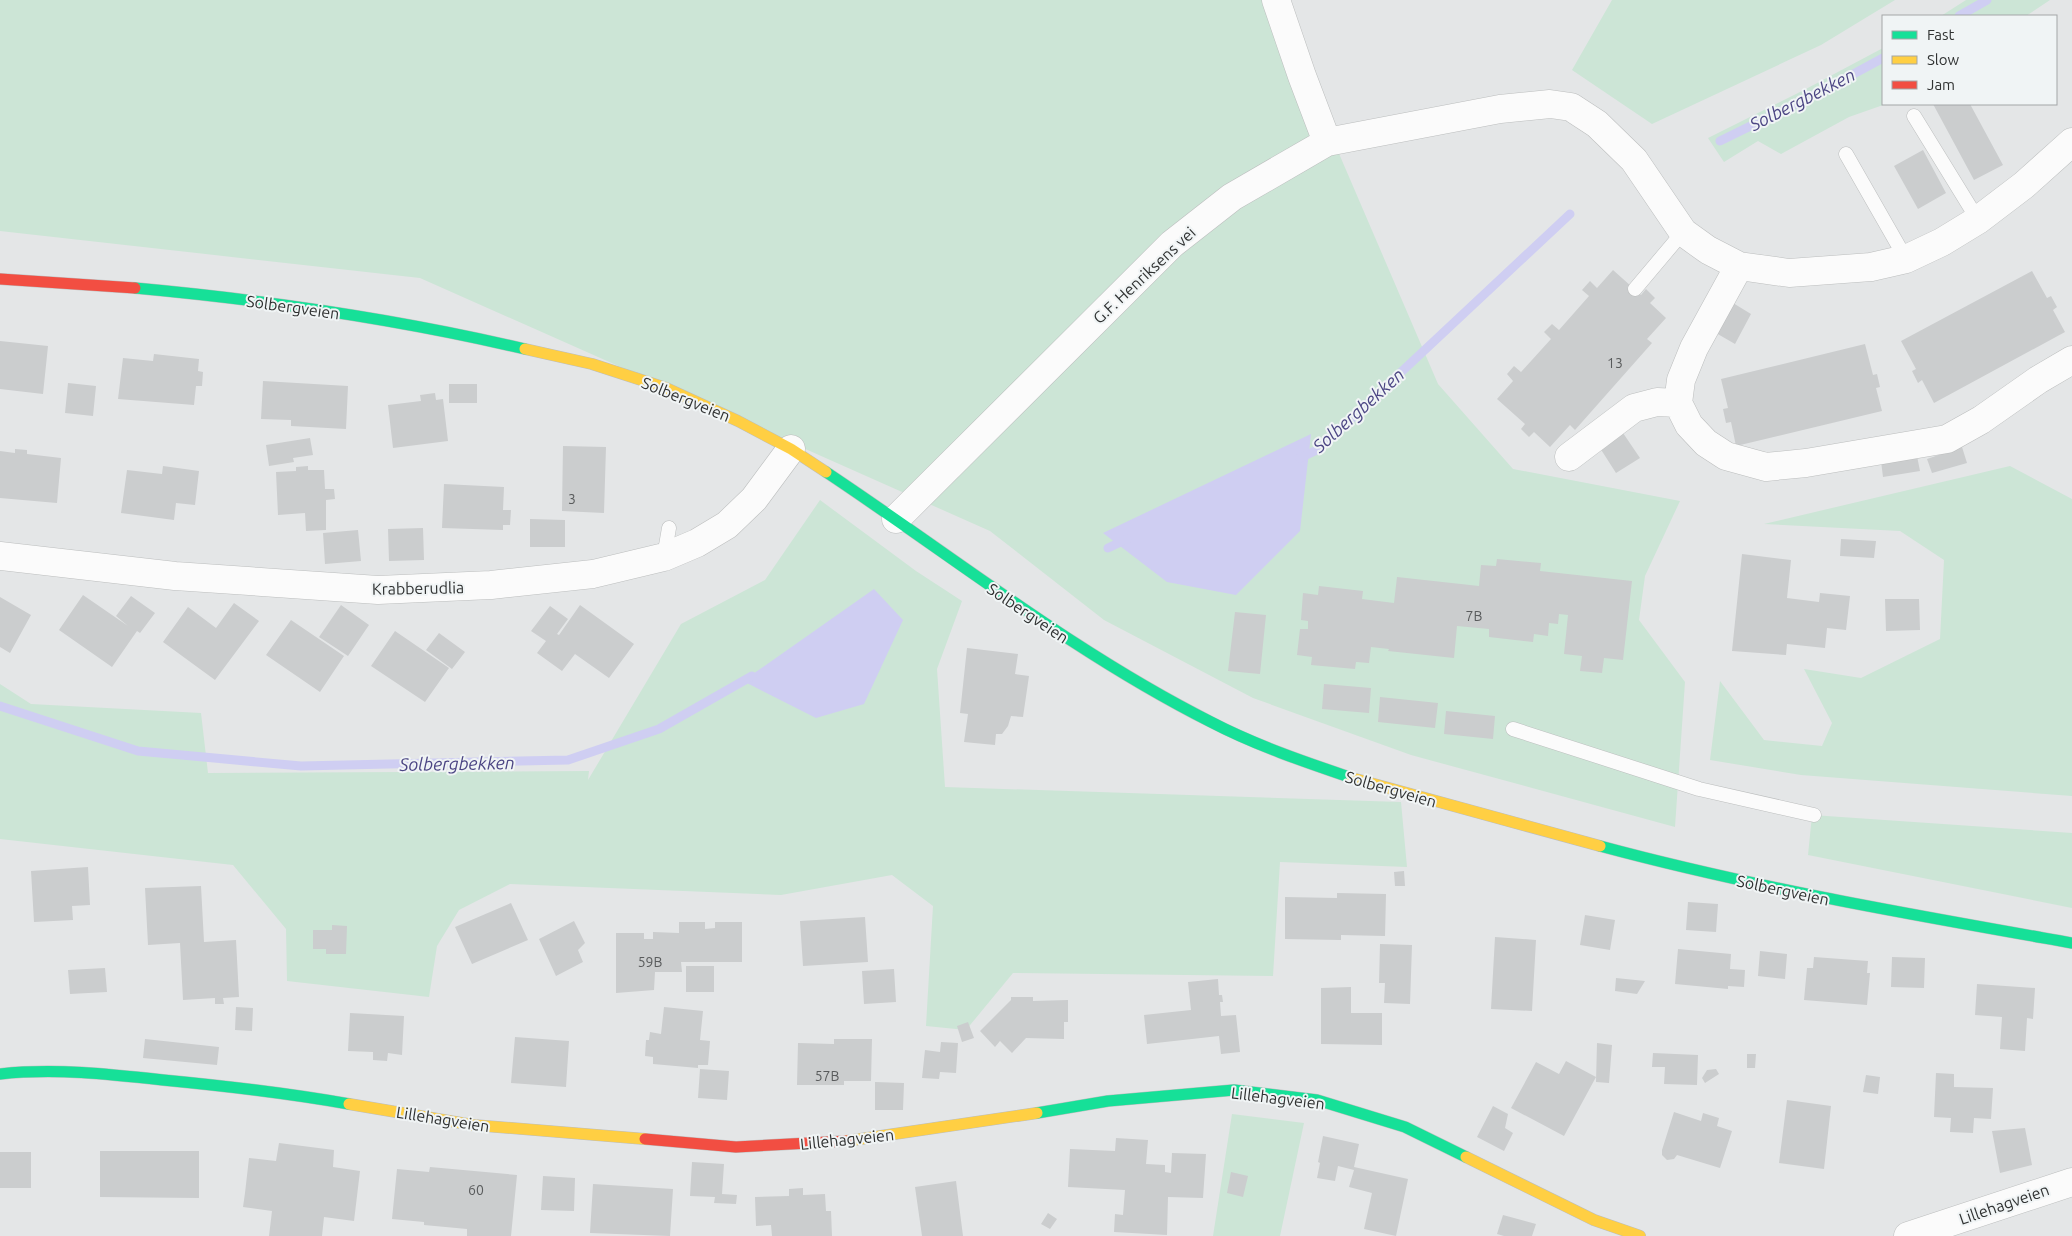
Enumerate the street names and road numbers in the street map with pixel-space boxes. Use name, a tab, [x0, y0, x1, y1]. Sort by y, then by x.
street label: G.F. Henriksens vei	[1089, 223, 1199, 327]
street label: Solbergveien	[245, 292, 341, 322]
street label: Solbergveien	[639, 373, 733, 425]
street label: Krabberudlia	[372, 578, 464, 598]
street label: Solbergveien	[984, 579, 1072, 647]
street label: Solbergveien	[1343, 767, 1439, 811]
street label: Solbergveien	[1735, 871, 1831, 909]
street label: Lillehagveien	[1230, 1083, 1326, 1113]
street label: Lillehagveien	[395, 1103, 491, 1135]
street label: Lillehagveien	[799, 1125, 895, 1153]
street label: Lillehagveien	[1957, 1180, 2051, 1228]

